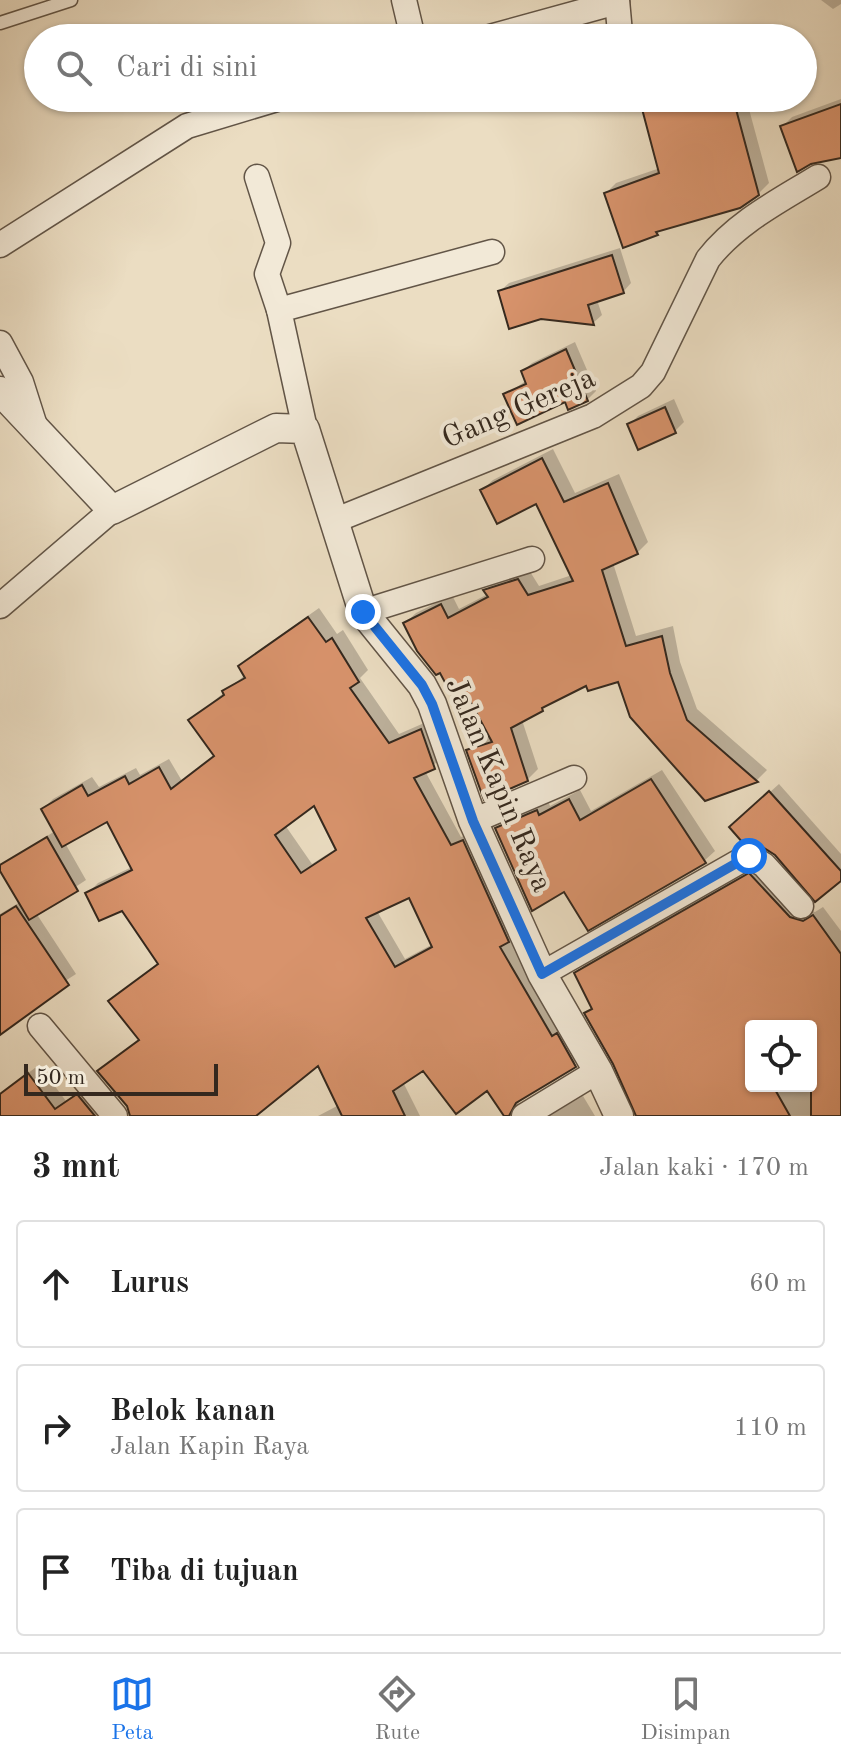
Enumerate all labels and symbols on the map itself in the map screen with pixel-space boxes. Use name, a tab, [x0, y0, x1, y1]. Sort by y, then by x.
street label: Gang Gereja	[438, 363, 600, 455]
route end	[345, 594, 381, 630]
street label: Jalan Kapin Raya	[439, 673, 557, 897]
route start	[731, 838, 767, 874]
scale bar	[24, 1060, 218, 1096]

